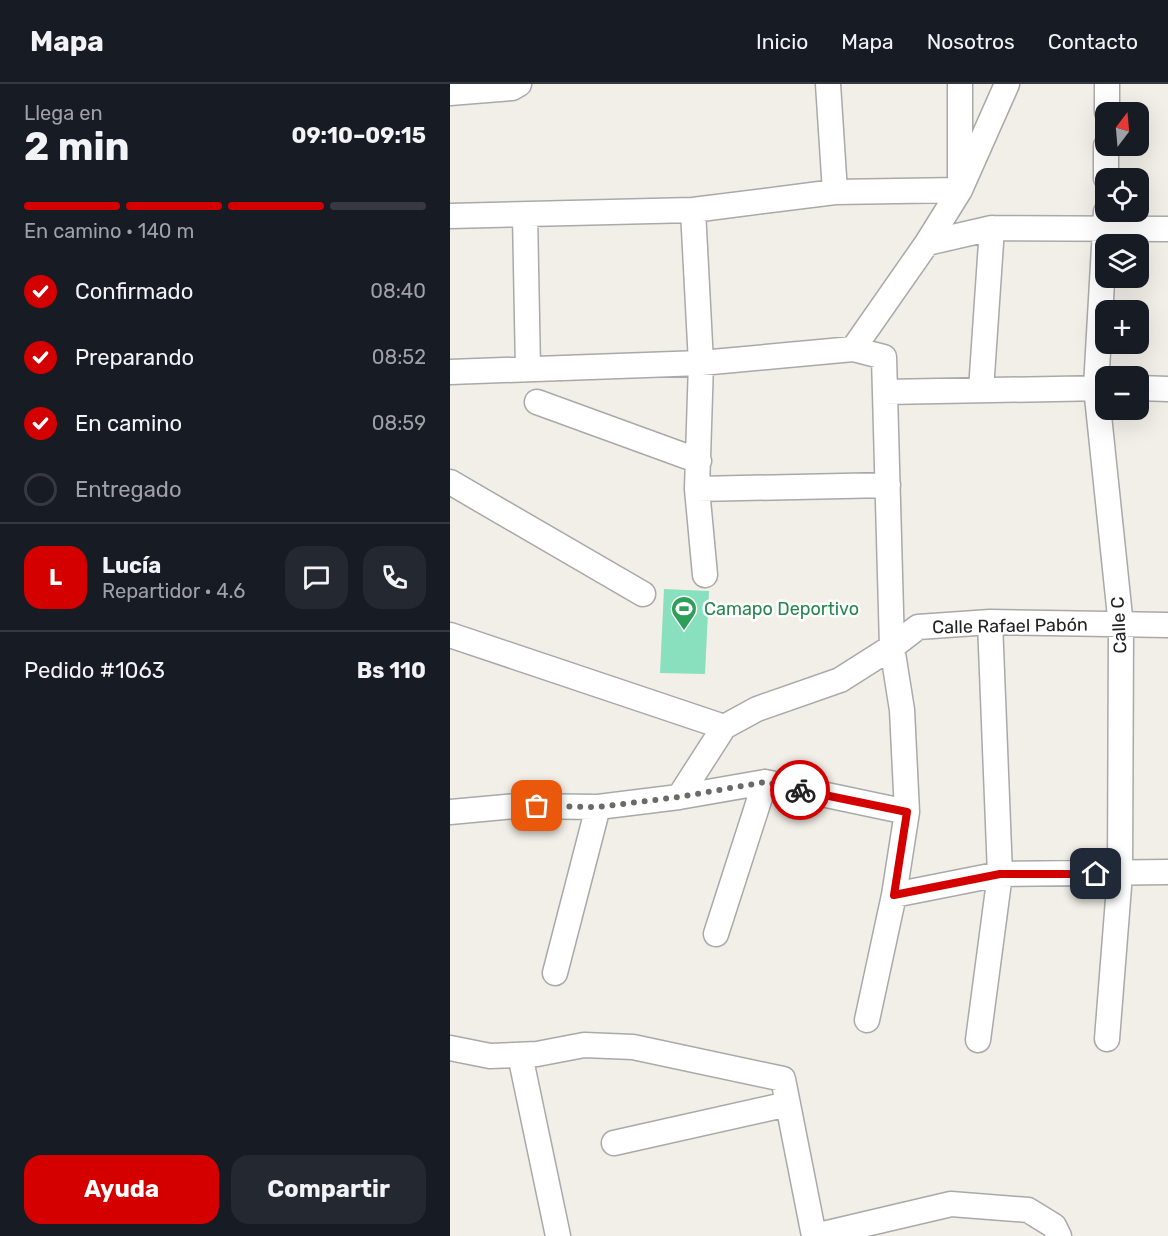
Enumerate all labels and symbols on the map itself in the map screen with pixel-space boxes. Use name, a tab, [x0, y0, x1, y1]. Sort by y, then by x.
north arrow	[1095, 102, 1149, 156]
sports icon: Camapo Deportivo	[669, 594, 699, 632]
street label: Calle C	[1107, 596, 1131, 654]
place label: Camapo Deportivo	[704, 598, 859, 620]
street label: Calle Rafael Pabón	[932, 614, 1088, 638]
courier	[770, 760, 830, 820]
pin	[511, 780, 562, 831]
pin	[1070, 848, 1121, 899]

